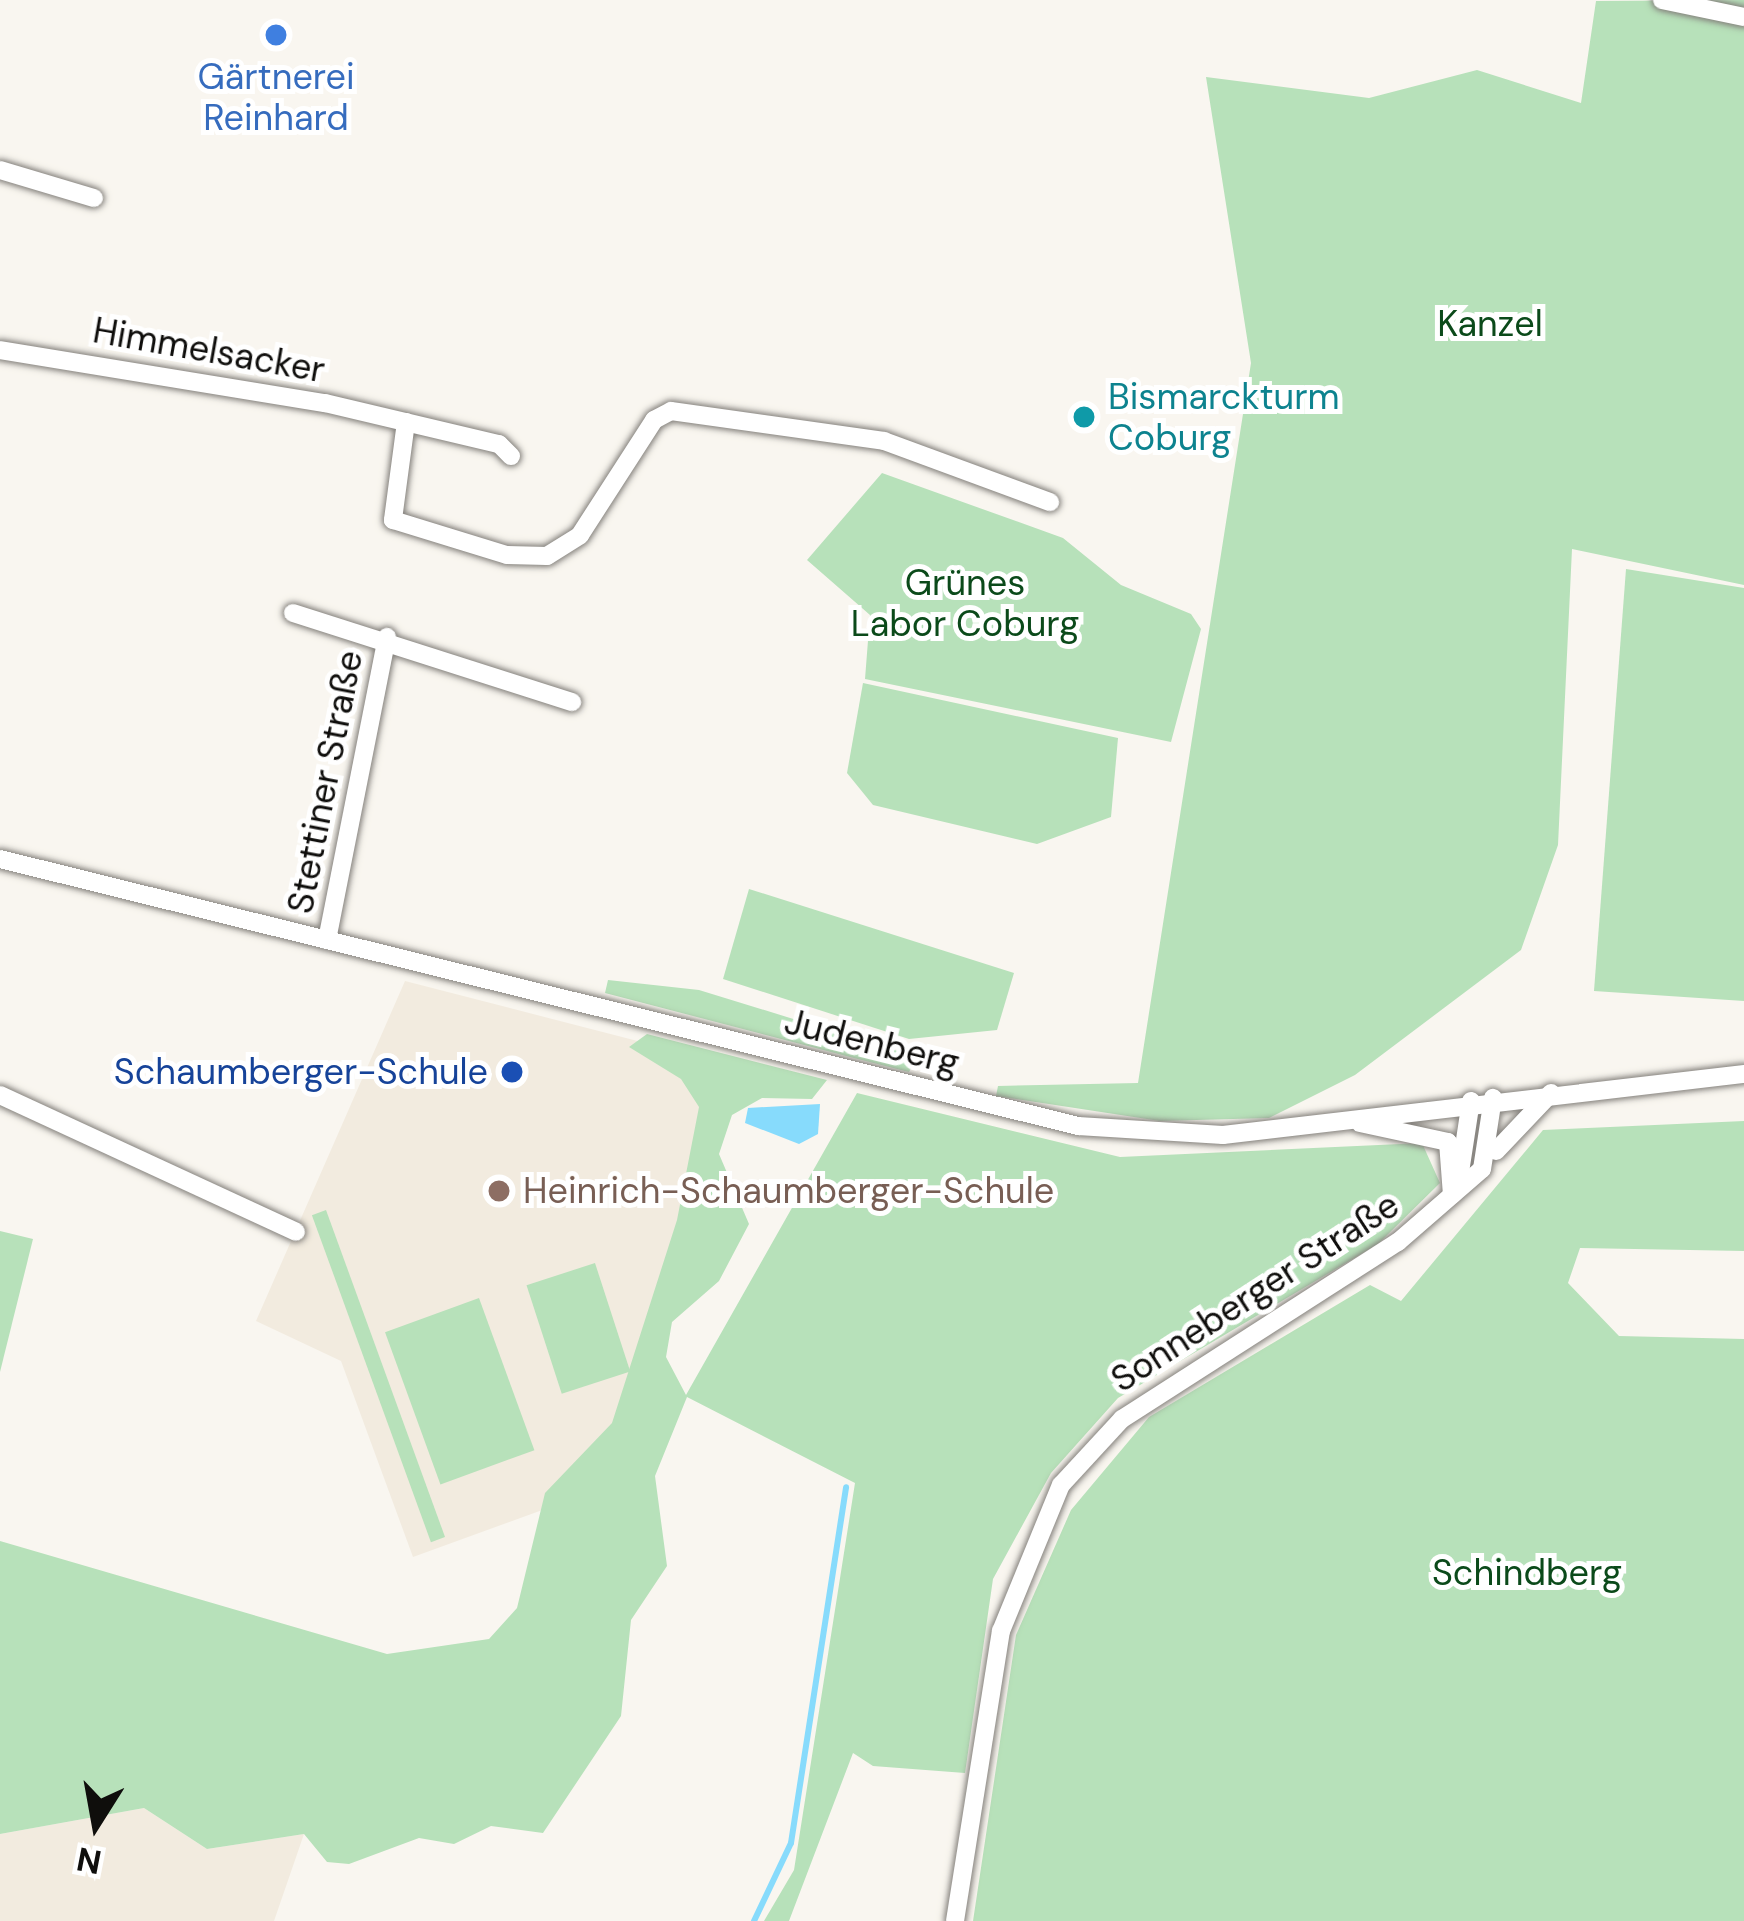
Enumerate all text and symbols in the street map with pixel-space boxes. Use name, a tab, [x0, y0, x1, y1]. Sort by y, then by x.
marker: Gärtnerei Reinhard	[263, 22, 289, 48]
place label: Gärtnerei Reinhard	[197, 54, 355, 139]
park label: Kanzel	[1437, 302, 1543, 346]
street label: Himmelsacker	[90, 308, 328, 392]
place label: Bismarckturm Coburg	[1108, 374, 1340, 459]
marker: Bismarckturm Coburg	[1071, 404, 1097, 430]
park label: Grünes Labor Coburg	[851, 560, 1079, 645]
street label: Stettiner Straße	[278, 647, 372, 917]
street label: Judenberg	[780, 999, 964, 1085]
place label: Schaumberger-Schule	[114, 1050, 488, 1094]
marker: Schaumberger-Schule	[499, 1059, 525, 1085]
place label: Heinrich-Schaumberger-Schule	[523, 1169, 1054, 1213]
marker: Heinrich-Schaumberger-Schule	[486, 1178, 512, 1204]
street label: Sonneberger Straße	[1103, 1183, 1407, 1401]
park label: Schindberg	[1432, 1551, 1622, 1595]
north arrow	[36, 1765, 156, 1885]
text: N	[73, 1837, 105, 1884]

